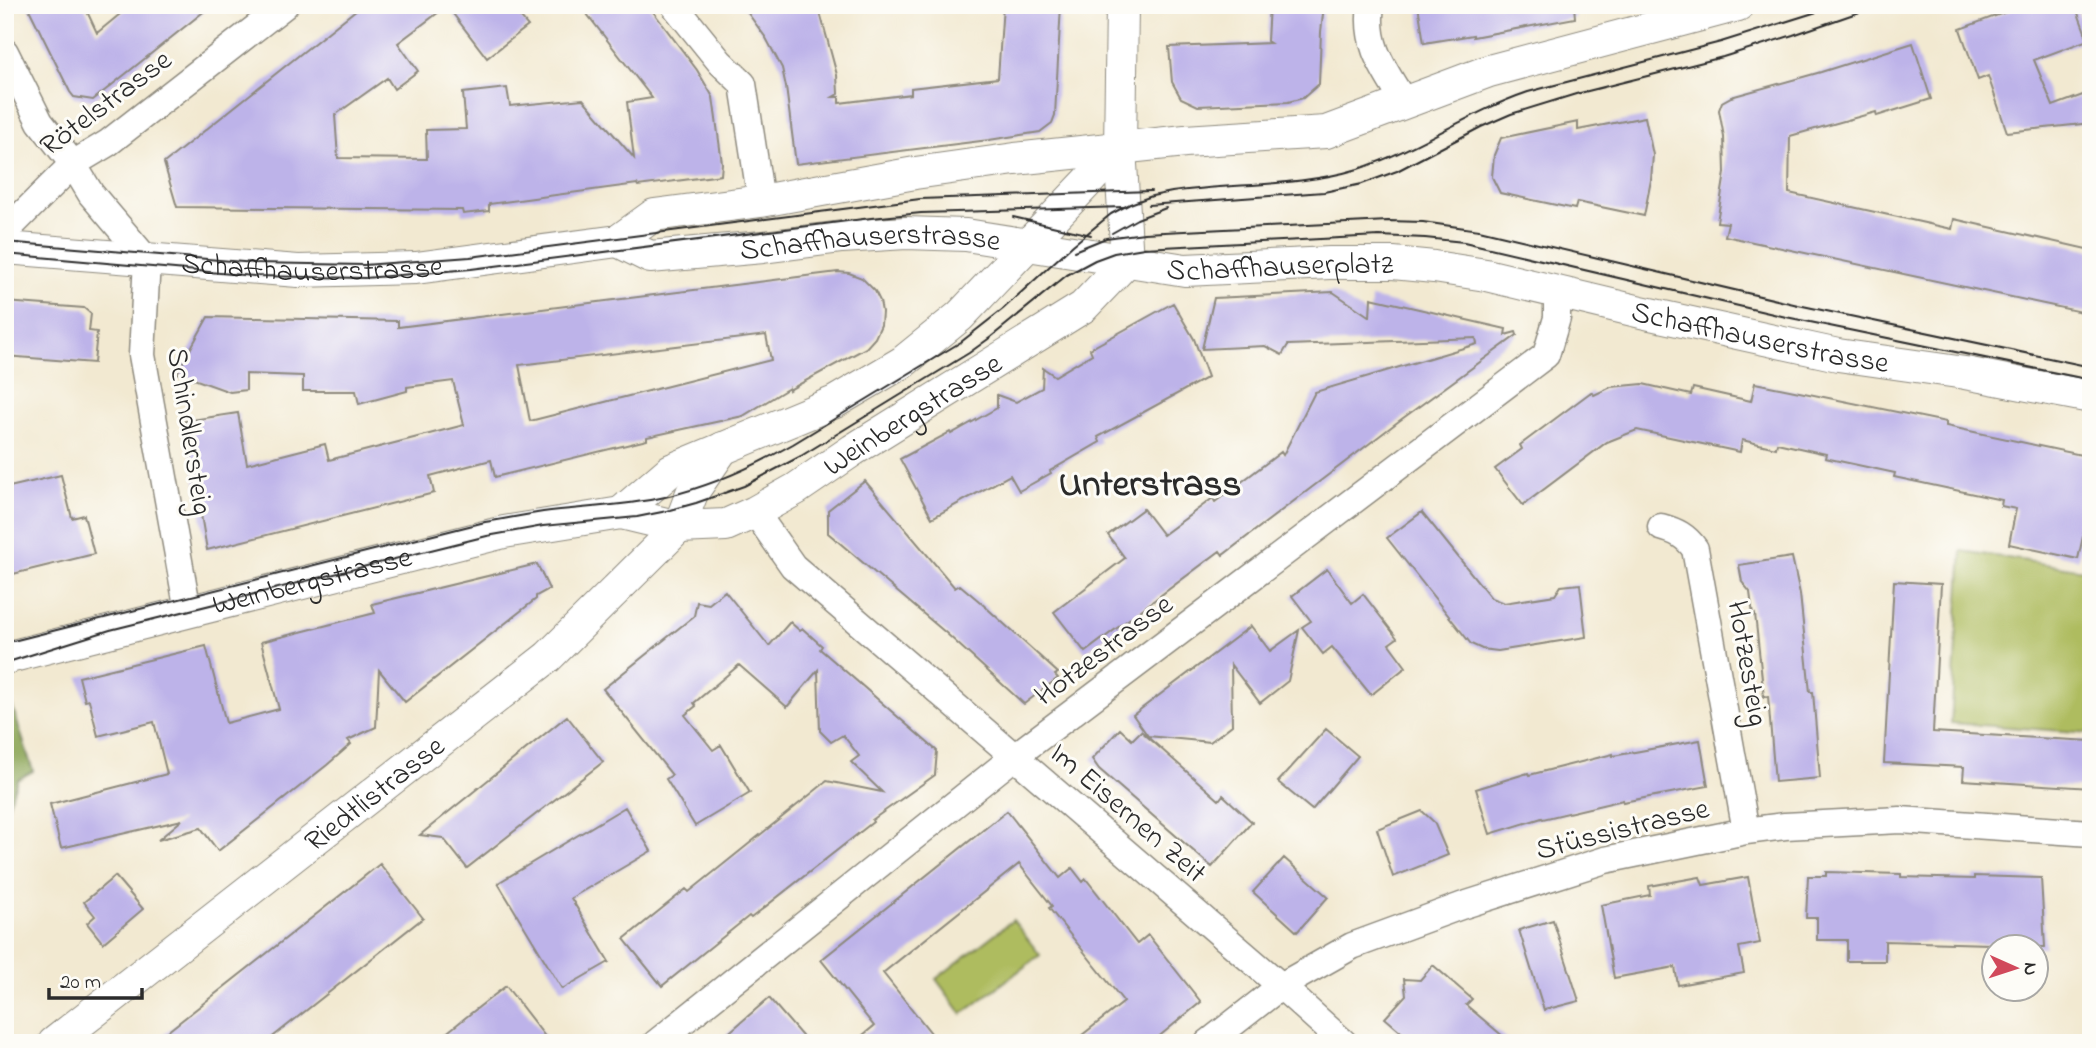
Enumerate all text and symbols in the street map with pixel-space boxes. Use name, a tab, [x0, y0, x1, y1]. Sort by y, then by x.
street label: Rötelstrasse	[31, 40, 183, 169]
street label: Schaffhauserstrasse	[738, 214, 1004, 274]
street label: Schaffhauserstrasse	[179, 243, 447, 296]
street label: Schaffhauserplatz	[1163, 244, 1394, 295]
street label: Schaffhauserstrasse	[1627, 291, 1892, 387]
street label: Weinbergstrasse	[815, 343, 1012, 489]
street label: Schindlersteig	[153, 344, 223, 519]
district label: Unterstrass	[1059, 459, 1241, 513]
street label: Weinbergstrasse	[208, 536, 417, 629]
street label: Hotzestrasse	[1026, 584, 1184, 718]
street label: Hotzesteig	[1713, 597, 1779, 730]
street label: Riedtlistrasse	[296, 726, 456, 864]
street label: Im Eisernen Zeit	[1039, 733, 1215, 895]
street label: Stüssistrasse	[1531, 788, 1715, 874]
north arrow	[1980, 932, 2050, 1002]
scale bar	[49, 957, 142, 1001]
text: N	[2016, 962, 2043, 976]
text: 20 m	[60, 968, 101, 998]

